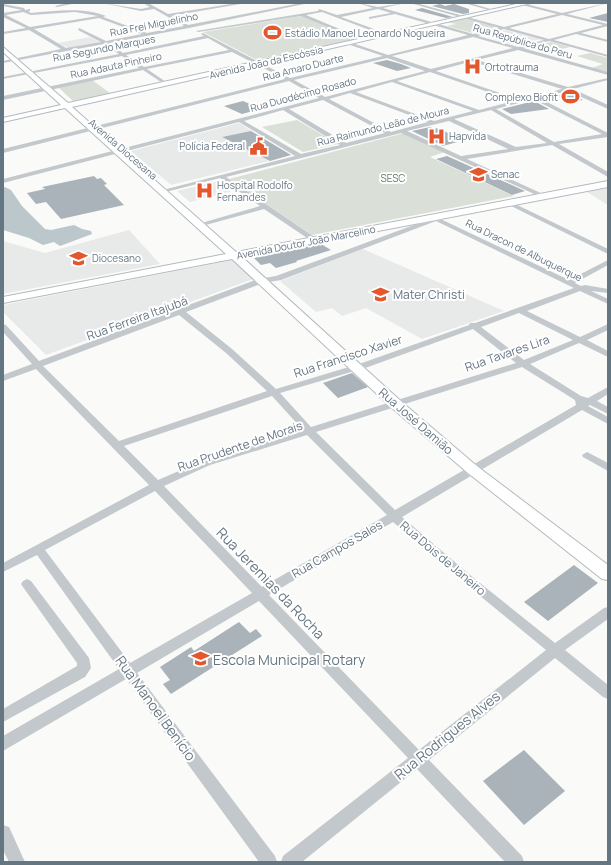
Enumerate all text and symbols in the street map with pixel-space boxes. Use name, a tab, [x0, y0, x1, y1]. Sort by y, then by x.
street label: Rua Frei Miguelinho	[109, 9, 199, 39]
street label: Rua República do Peru	[472, 20, 574, 62]
sports icon: Estádio Manoel Leonardo Nogueira	[262, 23, 282, 43]
place label: Estádio Manoel Leonardo Nogueira	[285, 26, 445, 40]
street label: Rua Segundo Marques	[52, 31, 156, 65]
street label: Avenida João da Escóssia	[208, 42, 324, 82]
street label: Rua Adauta Pinheiro	[69, 48, 163, 82]
street label: Rua Amaro Duarte	[261, 50, 345, 84]
hospital icon: Ortotrauma	[462, 57, 482, 77]
place label: Ortotrauma	[485, 60, 539, 74]
street label: Rua Duodécimo Rosado	[249, 73, 358, 115]
sports icon: Complexo Biofit	[561, 87, 581, 107]
place label: Complexo Biofit	[485, 90, 558, 104]
street label: Rua Raimundo Leão de Moura	[316, 103, 450, 149]
street label: Avenida Diocesana	[86, 115, 160, 183]
hospital icon: Hapvida	[426, 126, 446, 146]
place label: Hapvida	[449, 129, 486, 143]
public building icon: Polícia Federal	[248, 136, 268, 156]
place label: Polícia Federal	[179, 139, 245, 153]
school or university icon: Senac	[468, 164, 488, 184]
place label: Senac	[491, 167, 520, 181]
park label: SESC	[381, 171, 405, 185]
place label: Hospital Rodolfo Fernandes	[217, 178, 293, 204]
hospital icon: Hospital Rodolfo Fernandes	[194, 181, 214, 201]
street label: Rua Dracon de Albuquerque	[463, 216, 585, 284]
street label: Avenida Doutor João Marcelino	[235, 222, 377, 262]
school or university icon: Diocesano	[69, 248, 89, 268]
place label: Diocesano	[92, 251, 141, 265]
school or university icon: Mater Christi	[370, 284, 390, 304]
place label: Mater Christi	[393, 286, 465, 303]
street label: Rua Ferreira Itajubá	[84, 292, 190, 344]
street label: Rua Francisco Xavier	[292, 330, 405, 382]
street label: Rua Tavares Lira	[462, 331, 552, 375]
street label: Rua José Damião	[375, 384, 457, 458]
street label: Rua Prudente de Morais	[175, 417, 305, 475]
street label: Rua Campos Sales	[288, 516, 386, 582]
street label: Rua Dois de Janeiro	[396, 517, 490, 599]
street label: Rua Jeremias da Rocha	[213, 523, 329, 643]
school or university icon: Escola Municipal Rotary	[190, 649, 210, 669]
place label: Escola Municipal Rotary	[213, 650, 366, 669]
street label: Rua Manoel Benício	[111, 652, 201, 764]
street label: Rua Rodrigues Alves	[390, 686, 504, 784]

